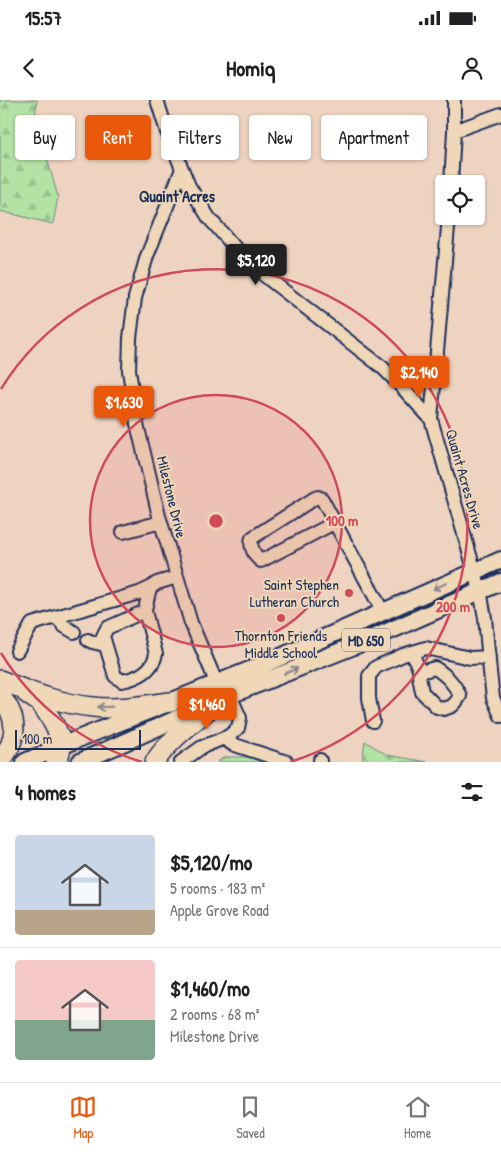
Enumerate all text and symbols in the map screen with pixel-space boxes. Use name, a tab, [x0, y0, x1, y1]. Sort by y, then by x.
text: 15:57	[25, 5, 62, 31]
text: Homiq	[226, 53, 275, 83]
icon: back	[15, 54, 43, 82]
icon: person	[458, 54, 486, 82]
chip: Buy	[15, 115, 75, 160]
chip: Rent	[85, 115, 151, 160]
chip: Filters	[161, 115, 239, 160]
chip: New	[249, 115, 311, 160]
chip: Apartment	[321, 115, 427, 160]
map controls	[435, 175, 485, 225]
button: locate	[435, 175, 485, 225]
district label: Quaint Acres	[139, 185, 216, 207]
pin: $5,120	[215, 244, 297, 286]
text: $5,120	[237, 249, 275, 271]
pin: $2,140	[378, 356, 460, 398]
text: $2,140	[400, 361, 438, 383]
pin: $1,630	[83, 386, 165, 428]
text: $1,630	[105, 391, 143, 413]
street label: Quaint Acres Drive	[441, 427, 489, 531]
street label: Milestone Drive	[152, 454, 192, 540]
text: 100 m	[326, 510, 358, 531]
centre of rings	[207, 512, 225, 530]
place label: Saint Stephen Lutheran Church	[250, 574, 339, 612]
one-way arrow	[433, 582, 448, 592]
marker: Saint Stephen Lutheran Church	[343, 587, 355, 599]
text: 200 m	[436, 596, 470, 617]
marker: Thornton Friends Middle School	[275, 612, 287, 624]
place label: Thornton Friends Middle School	[235, 625, 327, 663]
road number: MD 650	[342, 628, 390, 652]
one-way arrow	[283, 665, 298, 675]
pin: $1,460	[166, 688, 248, 730]
text: $1,460	[189, 693, 225, 715]
one-way arrow	[97, 702, 114, 712]
scale bar	[15, 727, 141, 750]
text: 100 m	[22, 729, 52, 748]
text: 4 homes	[15, 778, 76, 807]
icon: filters	[458, 778, 486, 806]
text: $5,120/mo	[170, 848, 252, 877]
icon: home	[55, 855, 115, 915]
text: 5 rooms · 183 m²	[170, 877, 265, 899]
text: Apple Grove Road	[170, 899, 269, 921]
text: $1,460/mo	[170, 974, 250, 1003]
icon: home	[55, 980, 115, 1040]
text: 2 rooms · 68 m²	[170, 1003, 259, 1025]
text: Milestone Drive	[170, 1025, 259, 1047]
tab: Map	[69, 1093, 97, 1142]
tab: Saved	[236, 1093, 265, 1142]
tab: Home	[404, 1093, 432, 1142]

